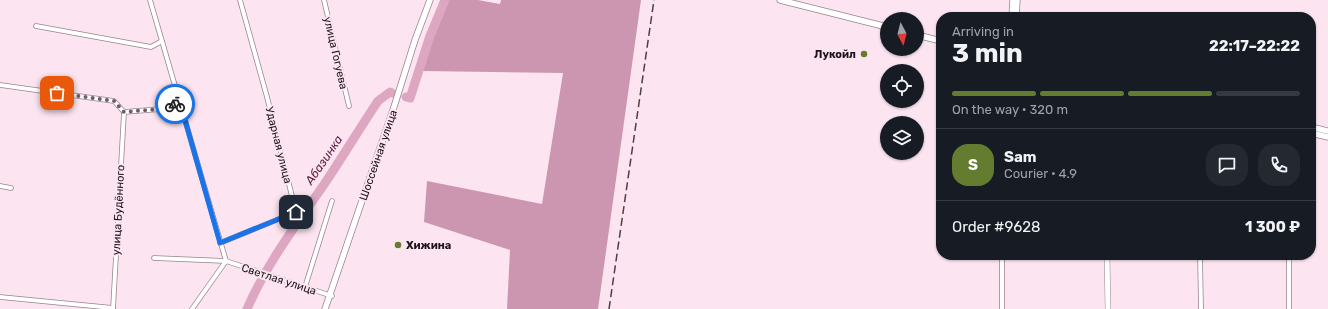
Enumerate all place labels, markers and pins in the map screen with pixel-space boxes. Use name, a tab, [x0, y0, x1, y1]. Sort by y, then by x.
place label: Лукойл	[814, 48, 856, 61]
marker: Лукойл	[859, 49, 869, 59]
pin	[40, 76, 74, 110]
pin	[279, 195, 313, 229]
place label: Хижина	[406, 239, 451, 252]
marker: Хижина	[393, 240, 403, 250]

